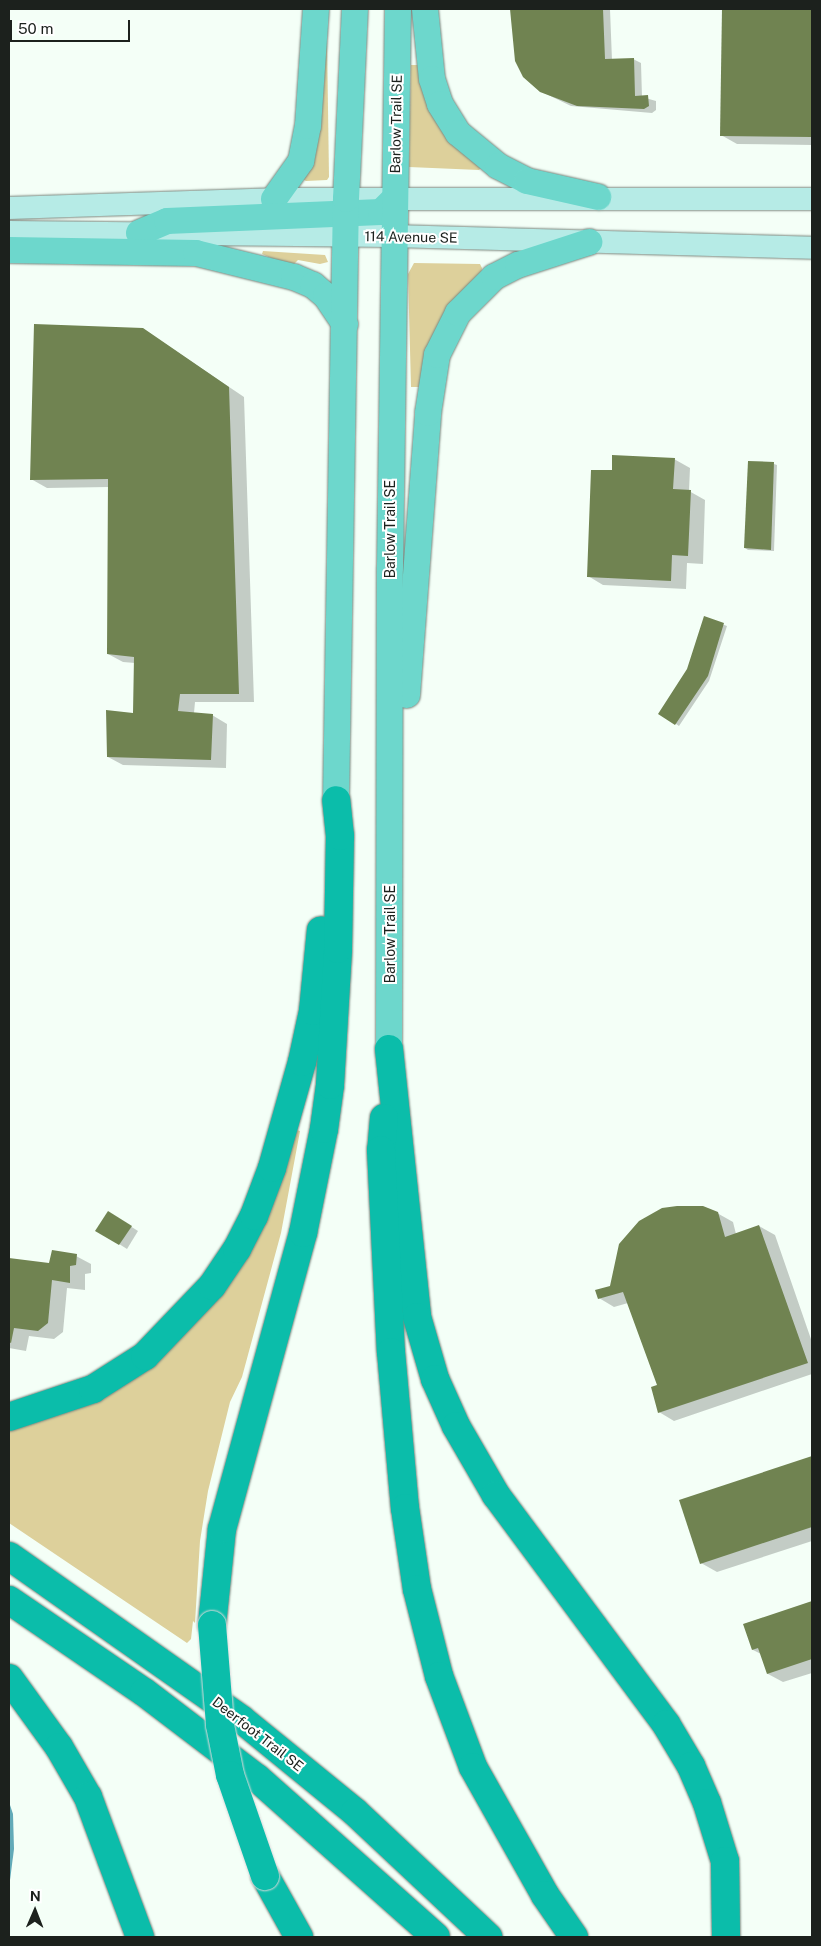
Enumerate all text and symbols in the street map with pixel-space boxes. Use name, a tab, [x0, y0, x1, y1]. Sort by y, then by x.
scale bar	[12, 10, 132, 42]
text: 50 m	[18, 20, 53, 37]
street label: Barlow Trail SE	[387, 75, 405, 173]
street label: 114 Avenue SE	[364, 228, 458, 246]
street label: Barlow Trail SE	[382, 480, 398, 578]
street label: Barlow Trail SE	[382, 885, 398, 983]
street label: Deerfoot Trail SE	[209, 1693, 307, 1775]
north arrow	[10, 1886, 60, 1936]
text: N	[30, 1888, 41, 1904]

